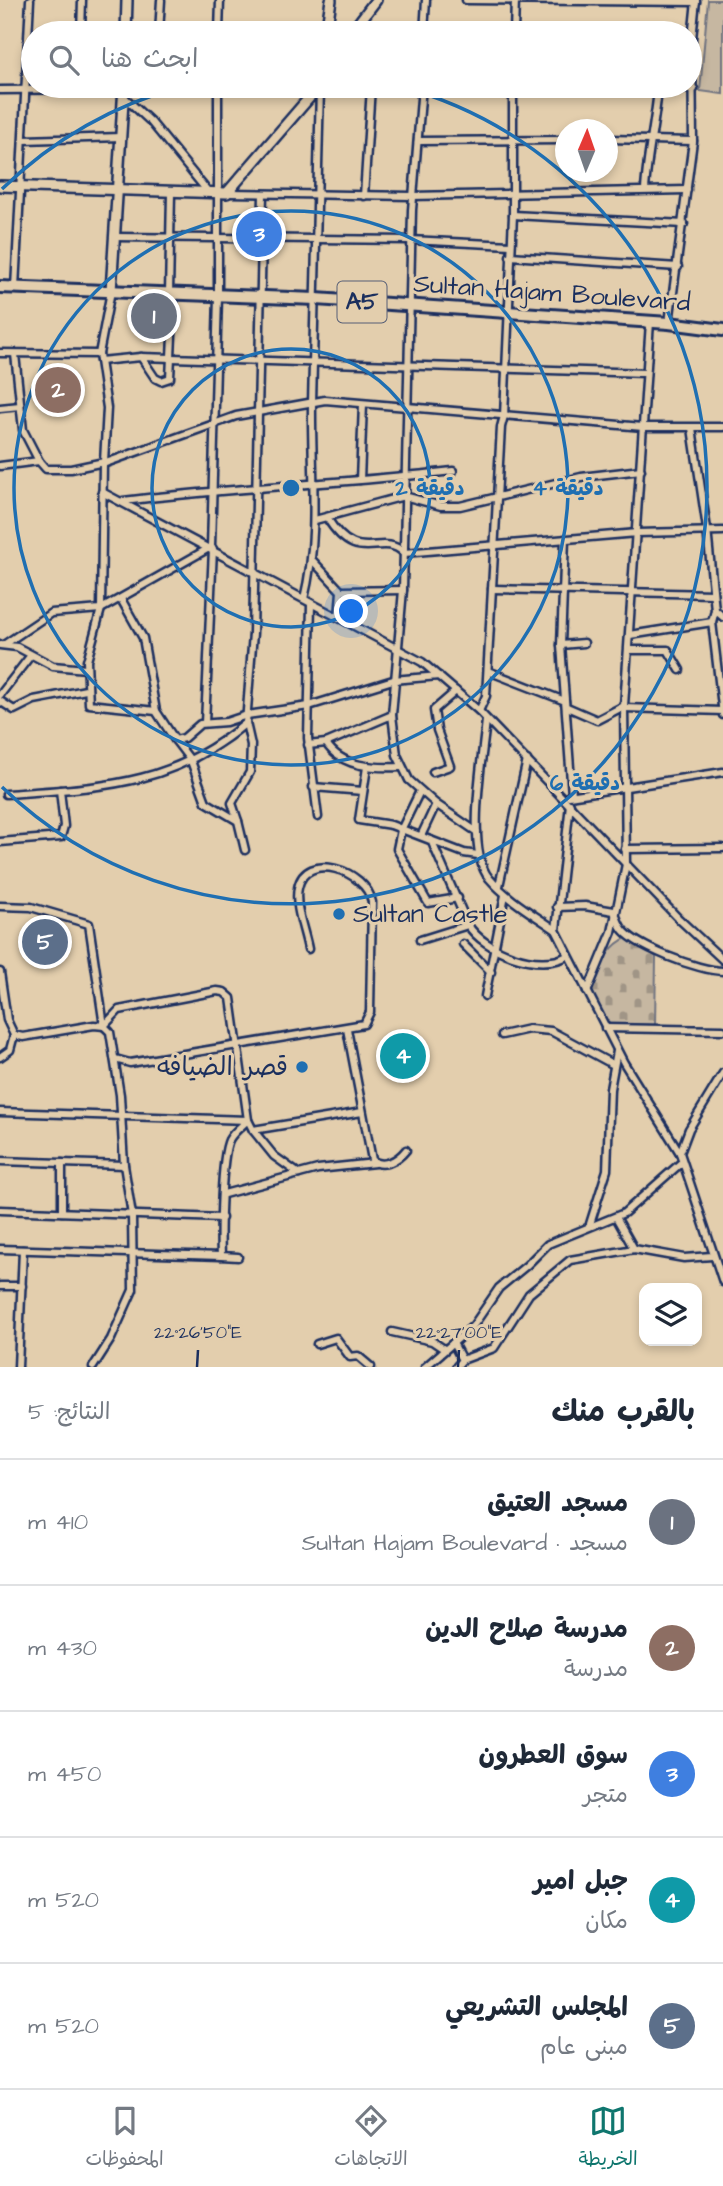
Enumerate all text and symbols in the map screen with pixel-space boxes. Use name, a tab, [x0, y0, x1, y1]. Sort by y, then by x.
search box	[21, 21, 702, 98]
icon: search	[45, 41, 83, 79]
text: ابحث هنا	[101, 41, 198, 77]
north arrow	[555, 119, 618, 182]
pin: 3	[236, 208, 282, 260]
street label: Sultan Hajam Boulevard	[412, 265, 692, 321]
road number: A5	[338, 282, 386, 323]
pin: 1	[131, 290, 177, 342]
pin: 2	[35, 364, 81, 416]
text: 2 دقيقة	[395, 474, 464, 503]
text: 4 دقيقة	[532, 474, 604, 503]
centre of rings	[279, 476, 303, 500]
your location	[334, 594, 368, 628]
text: 6 دقيقة	[550, 769, 620, 798]
place label: Sultan Castle	[353, 896, 508, 932]
marker: Sultan Castle	[331, 906, 347, 922]
pin: 5	[22, 916, 68, 968]
pin: 4	[380, 1030, 426, 1082]
place label: قصر الضيافه	[157, 1049, 288, 1085]
marker: قصر الضيافه	[294, 1059, 310, 1075]
map controls	[639, 1283, 702, 1346]
button: layers	[639, 1283, 702, 1346]
text: 22°26'50"E	[154, 1320, 242, 1345]
text: 22°27'00"E	[416, 1320, 503, 1345]
text: بالقرب منك	[551, 1391, 695, 1433]
text: النتائج: 5	[28, 1396, 110, 1428]
text: مسجد العتيق	[487, 1485, 628, 1521]
text: 410 m	[28, 1506, 88, 1538]
text: 1	[671, 1506, 673, 1538]
text: مسجد · Sultan Hajam Boulevard	[302, 1527, 628, 1559]
text: مدرسة صلاح الدين	[425, 1611, 628, 1647]
text: 430 m	[28, 1632, 97, 1664]
text: 2	[665, 1632, 679, 1664]
text: مدرسة	[564, 1653, 628, 1685]
text: سوق العطرون	[478, 1737, 628, 1773]
text: 450 m	[28, 1758, 102, 1790]
text: 3	[666, 1758, 678, 1790]
text: متجر	[583, 1779, 628, 1811]
text: جبل امير	[534, 1863, 628, 1899]
text: 520 m	[28, 1884, 99, 1916]
text: 4	[664, 1884, 680, 1916]
text: مكان	[585, 1905, 628, 1937]
text: المجلس التشريعي	[445, 1989, 628, 2025]
text: 520 m	[28, 2010, 99, 2042]
text: 5	[664, 2010, 680, 2042]
text: مبنى عام	[540, 2031, 628, 2063]
tab: المحفوظات	[85, 2102, 164, 2175]
tab: الاتجاهات	[334, 2102, 408, 2175]
tab: الخريطة	[578, 2102, 638, 2175]

